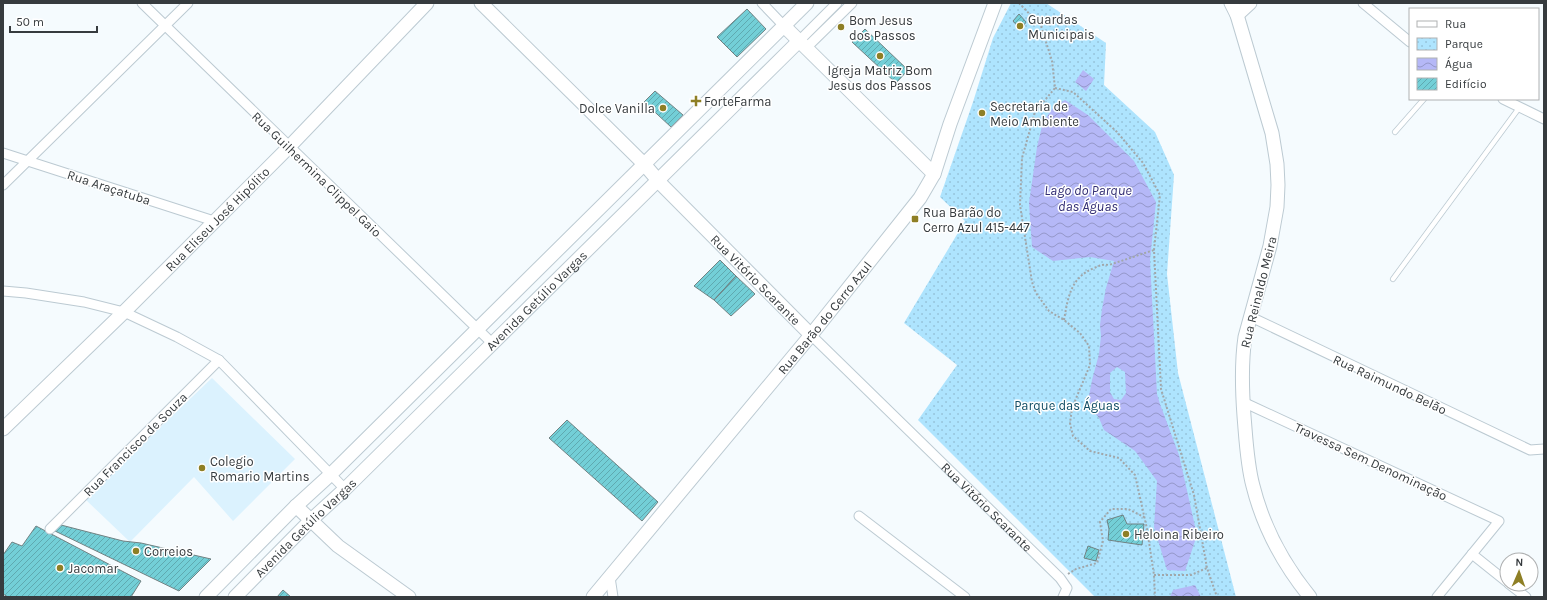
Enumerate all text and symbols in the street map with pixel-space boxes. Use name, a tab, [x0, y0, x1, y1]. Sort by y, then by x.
scale bar	[10, 8, 97, 34]
legend	[1409, 8, 1539, 100]
place label: Guardas Municipais	[1028, 12, 1095, 42]
place label: Bom Jesus dos Passos	[849, 13, 916, 43]
text: 50 m	[16, 15, 44, 29]
text: Rua	[1445, 17, 1466, 31]
marker: Guardas Municipais	[1015, 21, 1025, 31]
marker: Bom Jesus dos Passos	[836, 22, 846, 32]
text: Parque	[1445, 37, 1483, 51]
marker: Igreja Matriz Bom Jesus dos Passos	[875, 51, 885, 61]
text: Água	[1445, 56, 1473, 71]
place label: Igreja Matriz Bom Jesus dos Passos	[828, 63, 932, 93]
text: Edifício	[1445, 77, 1486, 91]
place label: ForteFarma	[704, 94, 772, 109]
marker: ForteFarma	[691, 96, 701, 106]
place label: Secretaria de Meio Ambiente	[990, 99, 1079, 129]
place label: Dolce Vanilla	[579, 101, 655, 116]
marker: Dolce Vanilla	[658, 103, 668, 113]
marker: Secretaria de Meio Ambiente	[977, 108, 987, 118]
street label: Rua Guilhermina Clippel Gaio	[249, 109, 384, 240]
street label: Rua Eliseu José Hipólito	[162, 164, 273, 274]
street label: Rua Araçatuba	[65, 167, 152, 208]
water label: Lago do Parque das Águas	[1044, 182, 1132, 215]
place label: Rua Barão do Cerro Azul 415-447	[923, 205, 1030, 235]
marker: Rua Barão do Cerro Azul 415-447	[910, 214, 920, 224]
street label: Rua Vitório Scarante	[708, 232, 804, 328]
street label: Rua Reinaldo Meira	[1237, 235, 1280, 350]
street label: Avenida Getúlio Vargas	[483, 247, 590, 354]
street label: Rua Barão do Cerro Azul	[775, 258, 875, 377]
street label: Rua Raimundo Belão	[1331, 352, 1449, 417]
street label: Rua Francisco de Souza	[80, 389, 190, 499]
park label: Parque das Águas	[1014, 396, 1120, 414]
street label: Travessa Sem Denominação	[1292, 419, 1449, 503]
place label: Colegio Romario Martins	[210, 454, 310, 484]
street label: Rua Vitório Scarante	[938, 460, 1036, 555]
marker: Colegio Romario Martins	[197, 463, 207, 473]
street label: Avenida Getúlio Vargas	[252, 475, 360, 580]
place label: Heloina Ribeiro	[1134, 527, 1224, 542]
marker: Heloina Ribeiro	[1121, 529, 1131, 539]
place label: Correios	[144, 544, 193, 559]
marker: Correios	[131, 546, 141, 556]
north arrow	[1499, 552, 1539, 592]
text: N	[1515, 556, 1524, 569]
place label: Jacomar	[68, 561, 119, 576]
marker: Jacomar	[55, 563, 65, 573]

